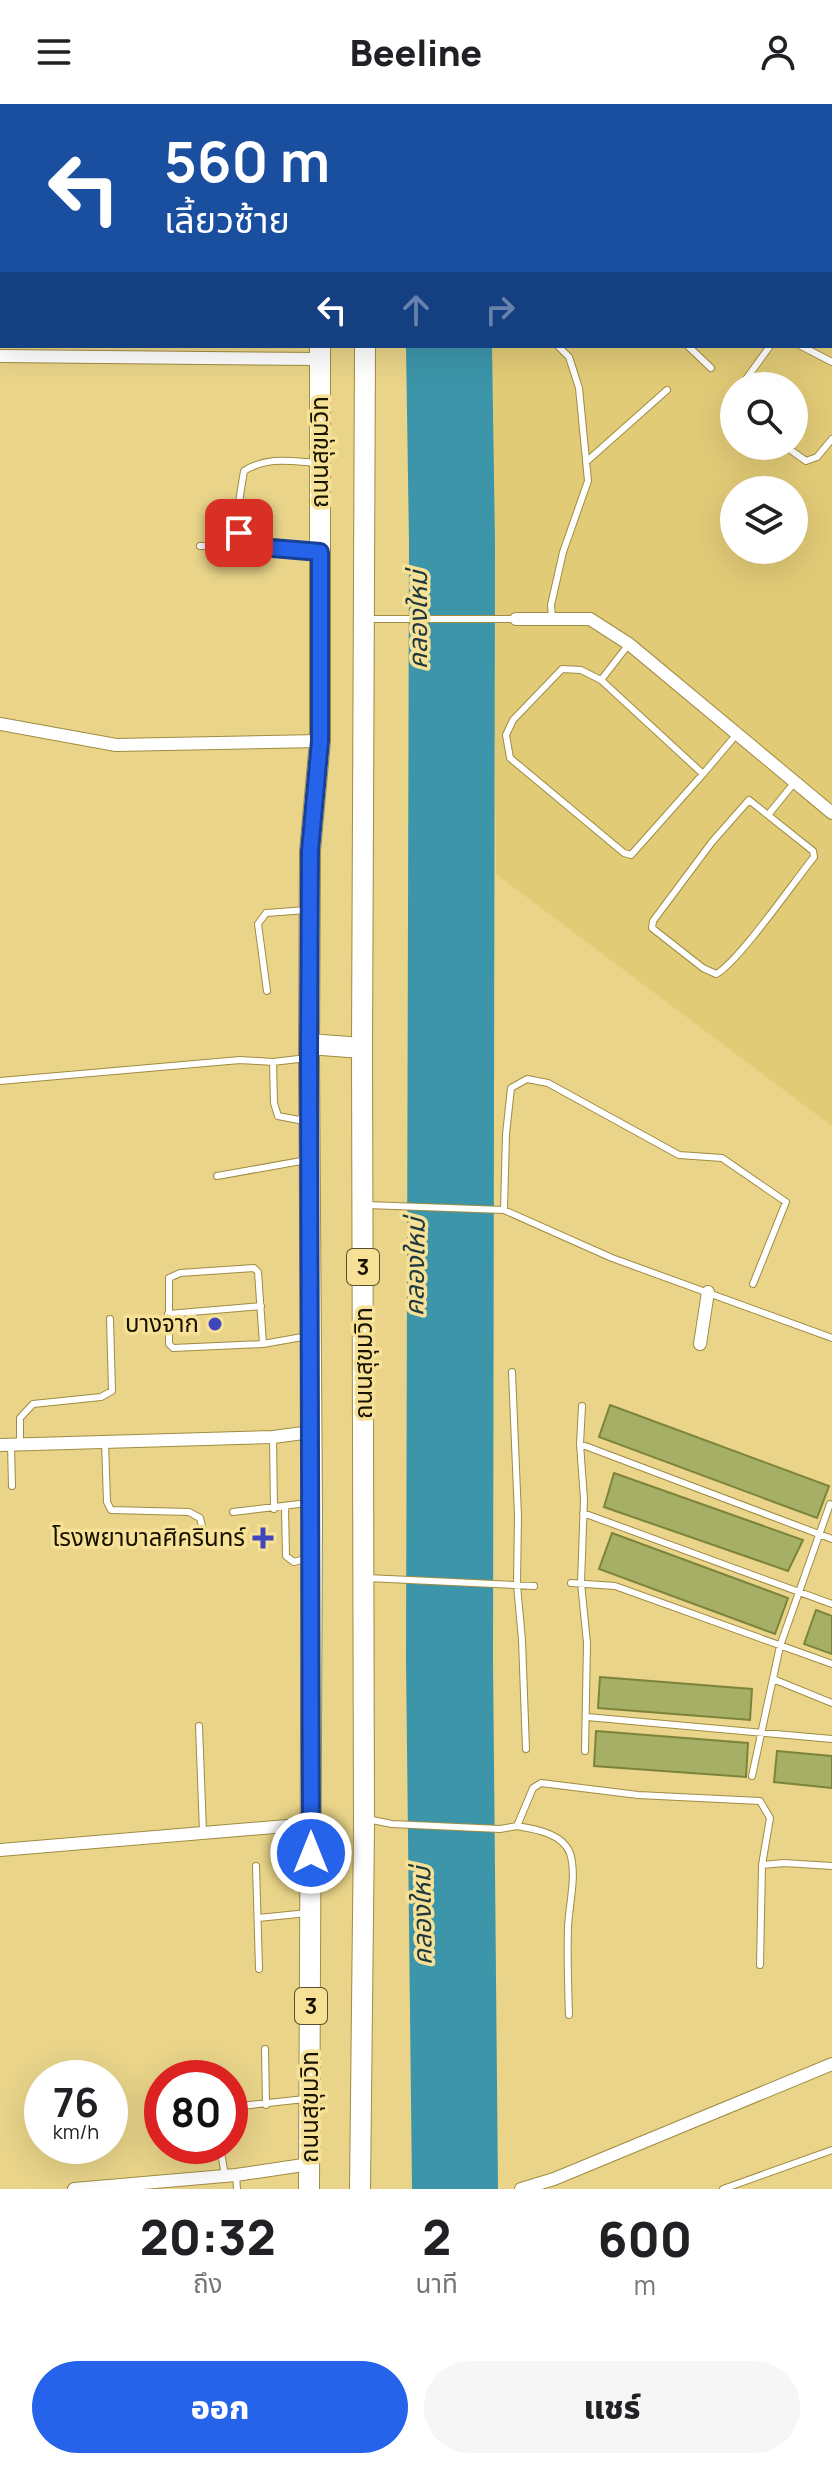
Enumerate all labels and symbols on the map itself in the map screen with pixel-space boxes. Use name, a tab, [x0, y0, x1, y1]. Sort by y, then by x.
street label: ถนนสุขุมวิท	[302, 396, 335, 508]
pin	[205, 499, 273, 567]
water label: คลองใหม่	[399, 567, 435, 669]
water label: คลองใหม่	[395, 1213, 433, 1317]
road number: 3	[347, 1249, 379, 1285]
place label: บางจาก	[125, 1306, 199, 1339]
street label: ถนนสุขุมวิท	[346, 1307, 379, 1419]
marker: บางจาก	[206, 1315, 224, 1333]
place label: โรงพยาบาลศิครินทร์	[52, 1520, 246, 1553]
marker: โรงพยาบาลศิครินทร์	[252, 1527, 274, 1549]
position arrow	[269, 1811, 353, 1895]
water label: คลองใหม่	[402, 1862, 440, 1966]
road number: 3	[295, 1988, 327, 2024]
street label: ถนนสุขุมวิท	[292, 2051, 325, 2163]
speed limit sign: 80	[144, 2060, 248, 2164]

